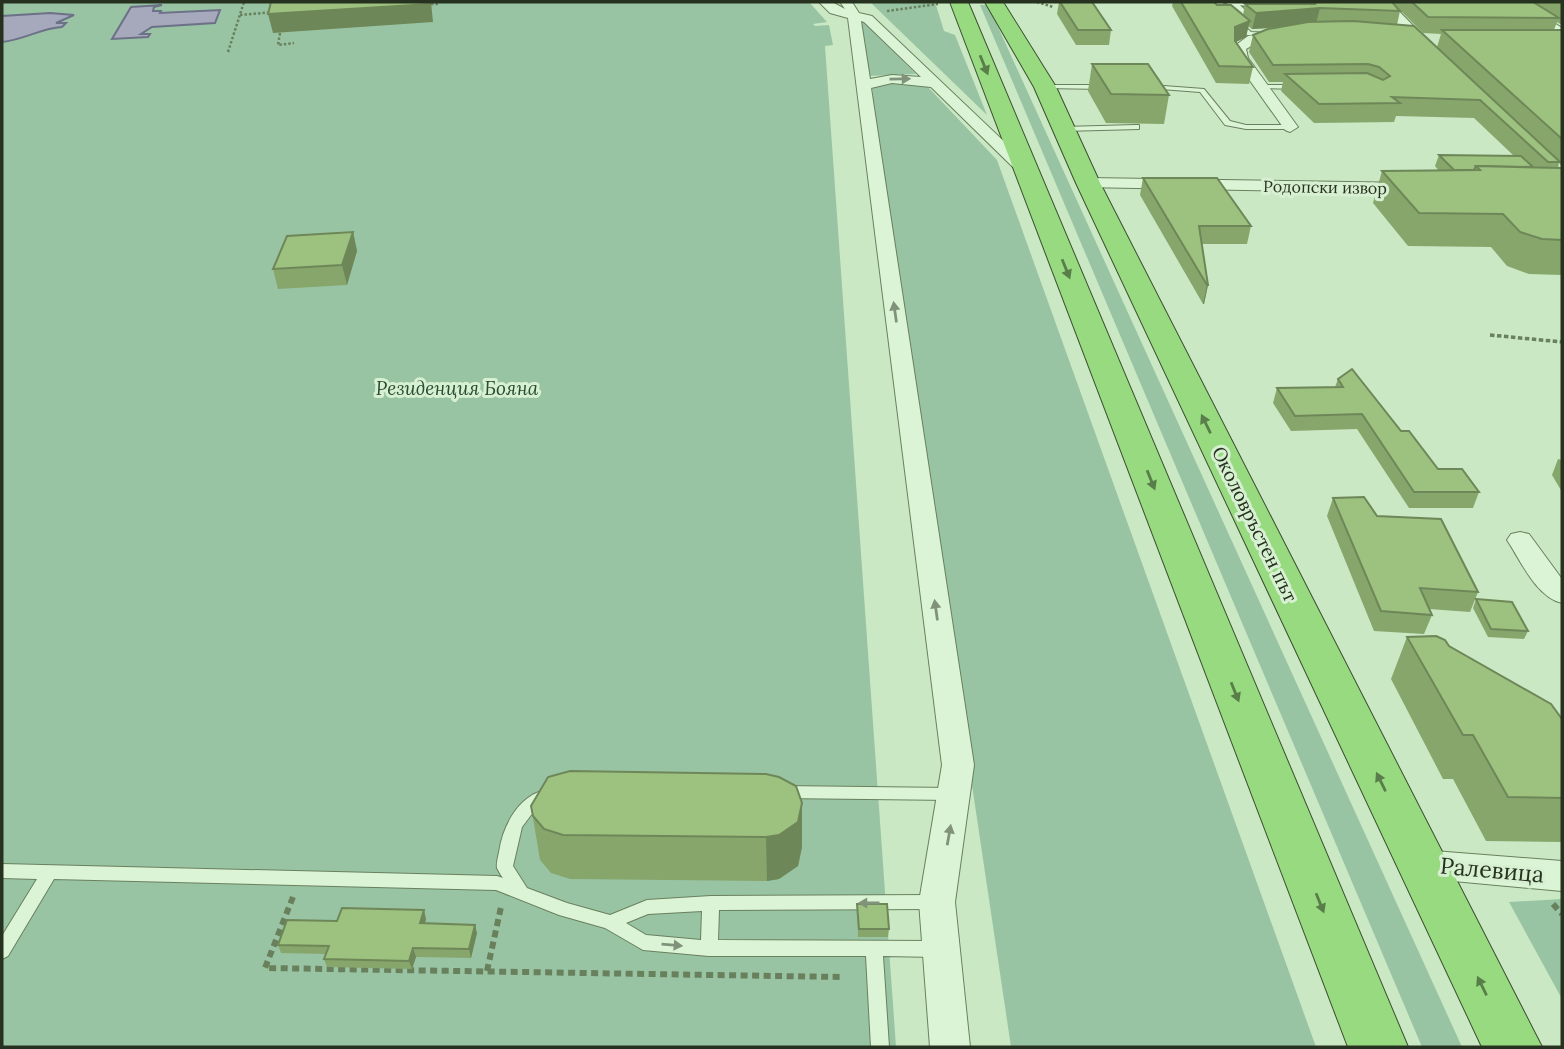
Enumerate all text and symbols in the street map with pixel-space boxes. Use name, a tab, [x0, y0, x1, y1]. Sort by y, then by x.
one-way arrow	[979, 55, 990, 76]
one-way arrow	[889, 74, 911, 85]
street label: Родопски извор	[1263, 176, 1387, 198]
one-way arrow	[1061, 259, 1072, 280]
one-way arrow	[889, 301, 900, 323]
park label: Резиденция Бояна	[376, 376, 539, 400]
one-way arrow	[1200, 414, 1211, 434]
street label: Околовръстен път	[1207, 442, 1303, 606]
one-way arrow	[1145, 470, 1156, 491]
one-way arrow	[931, 599, 942, 621]
one-way arrow	[1230, 681, 1241, 702]
one-way arrow	[1376, 772, 1387, 792]
one-way arrow	[944, 824, 955, 846]
street label: Ралевица	[1439, 851, 1545, 889]
one-way arrow	[1315, 892, 1326, 913]
one-way arrow	[858, 897, 880, 909]
one-way arrow	[661, 940, 683, 951]
one-way arrow	[1476, 976, 1487, 996]

